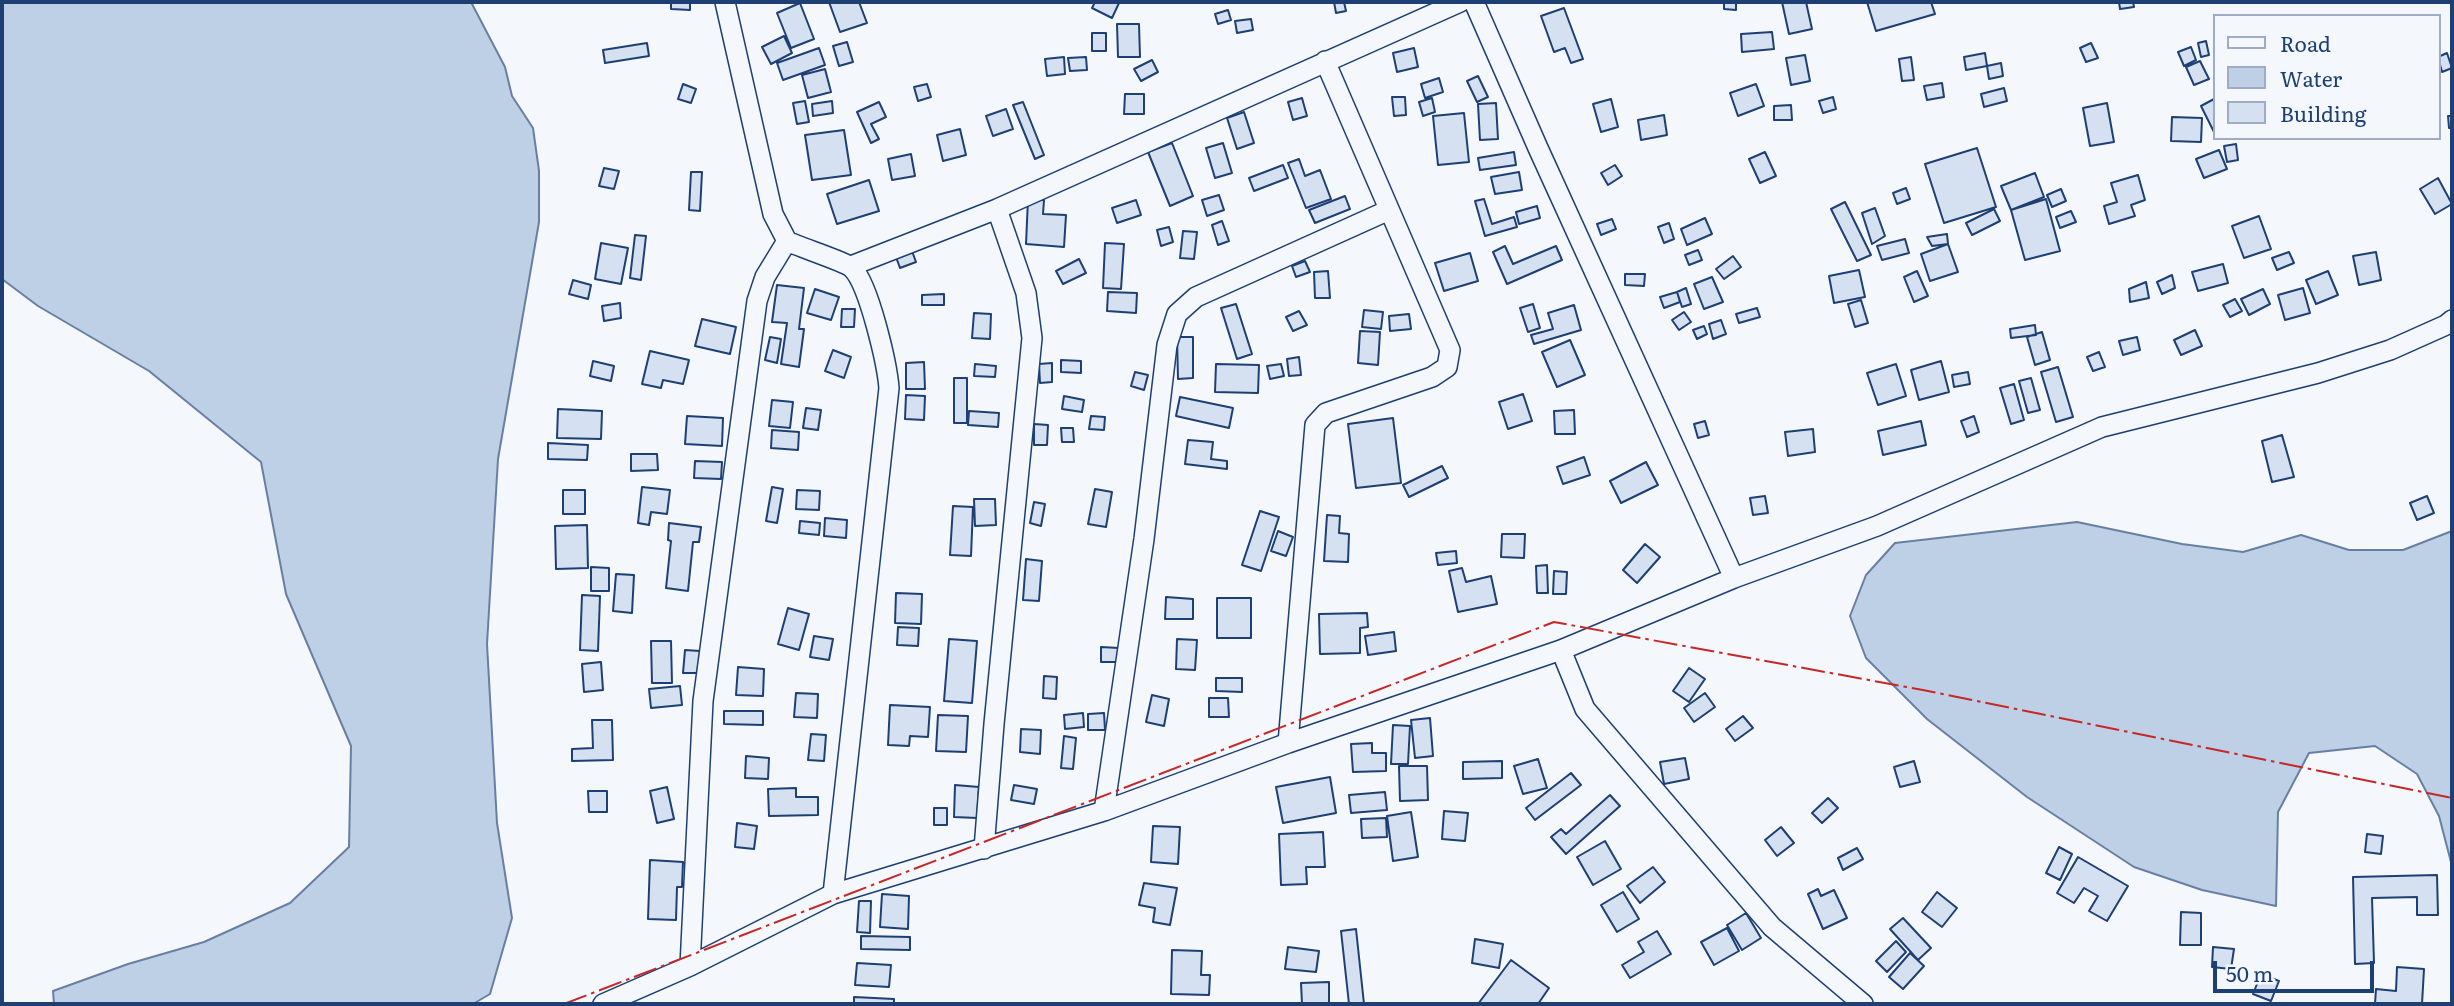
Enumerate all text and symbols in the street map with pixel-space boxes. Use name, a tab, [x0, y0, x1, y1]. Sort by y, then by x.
legend	[2212, 14, 2440, 140]
text: Road	[2280, 27, 2331, 58]
text: Water	[2280, 62, 2342, 93]
text: Building	[2280, 97, 2366, 128]
scale bar	[2216, 946, 2377, 990]
text: 50 m	[2226, 957, 2273, 988]

